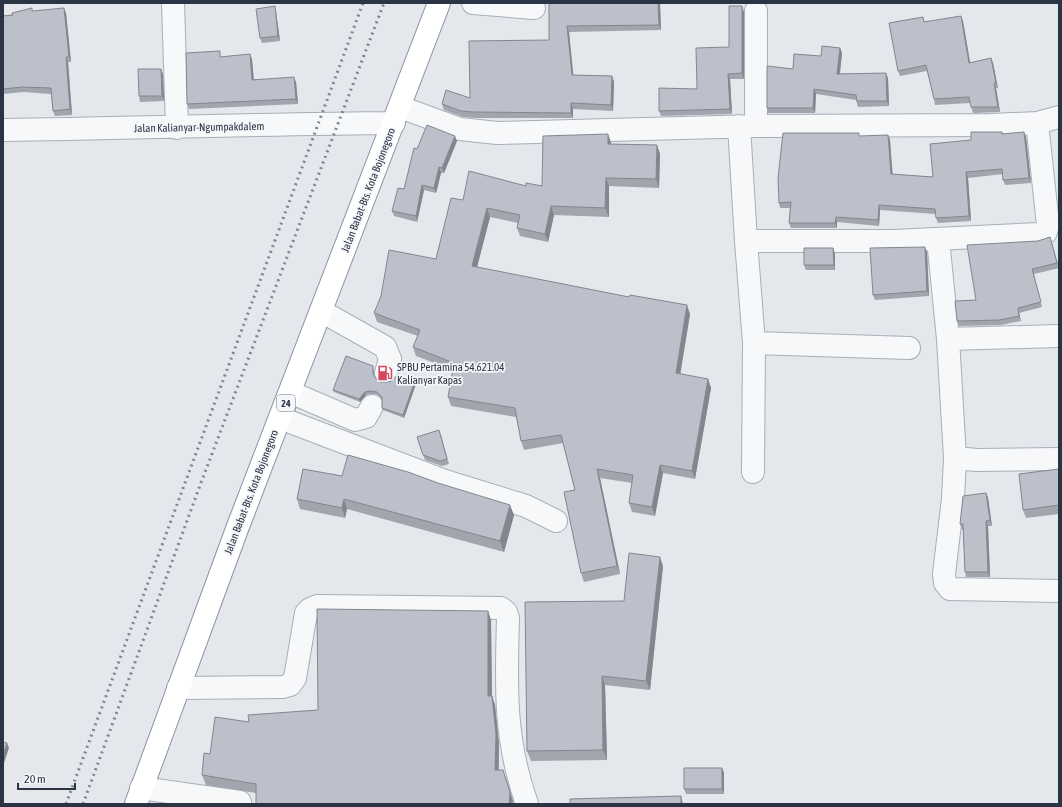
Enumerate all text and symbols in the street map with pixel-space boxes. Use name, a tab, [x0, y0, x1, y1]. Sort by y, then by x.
street label: Jalan Kalianyar-Ngumpakdalem	[134, 120, 265, 134]
street label: Jalan Babat-Bts. Kota Bojonegoro	[339, 126, 397, 254]
place label: SPBU Pertamina 54.621.04 Kalianyar Kapas	[397, 361, 504, 386]
fuel station icon: SPBU Pertamina 54.621.04 Kalianyar Kapas	[376, 364, 394, 382]
road number: 24	[277, 395, 295, 411]
street label: Jalan Babat-Bts. Kota Bojonegoro	[222, 428, 280, 556]
scale bar	[18, 765, 75, 791]
text: 20 m	[24, 772, 46, 786]

